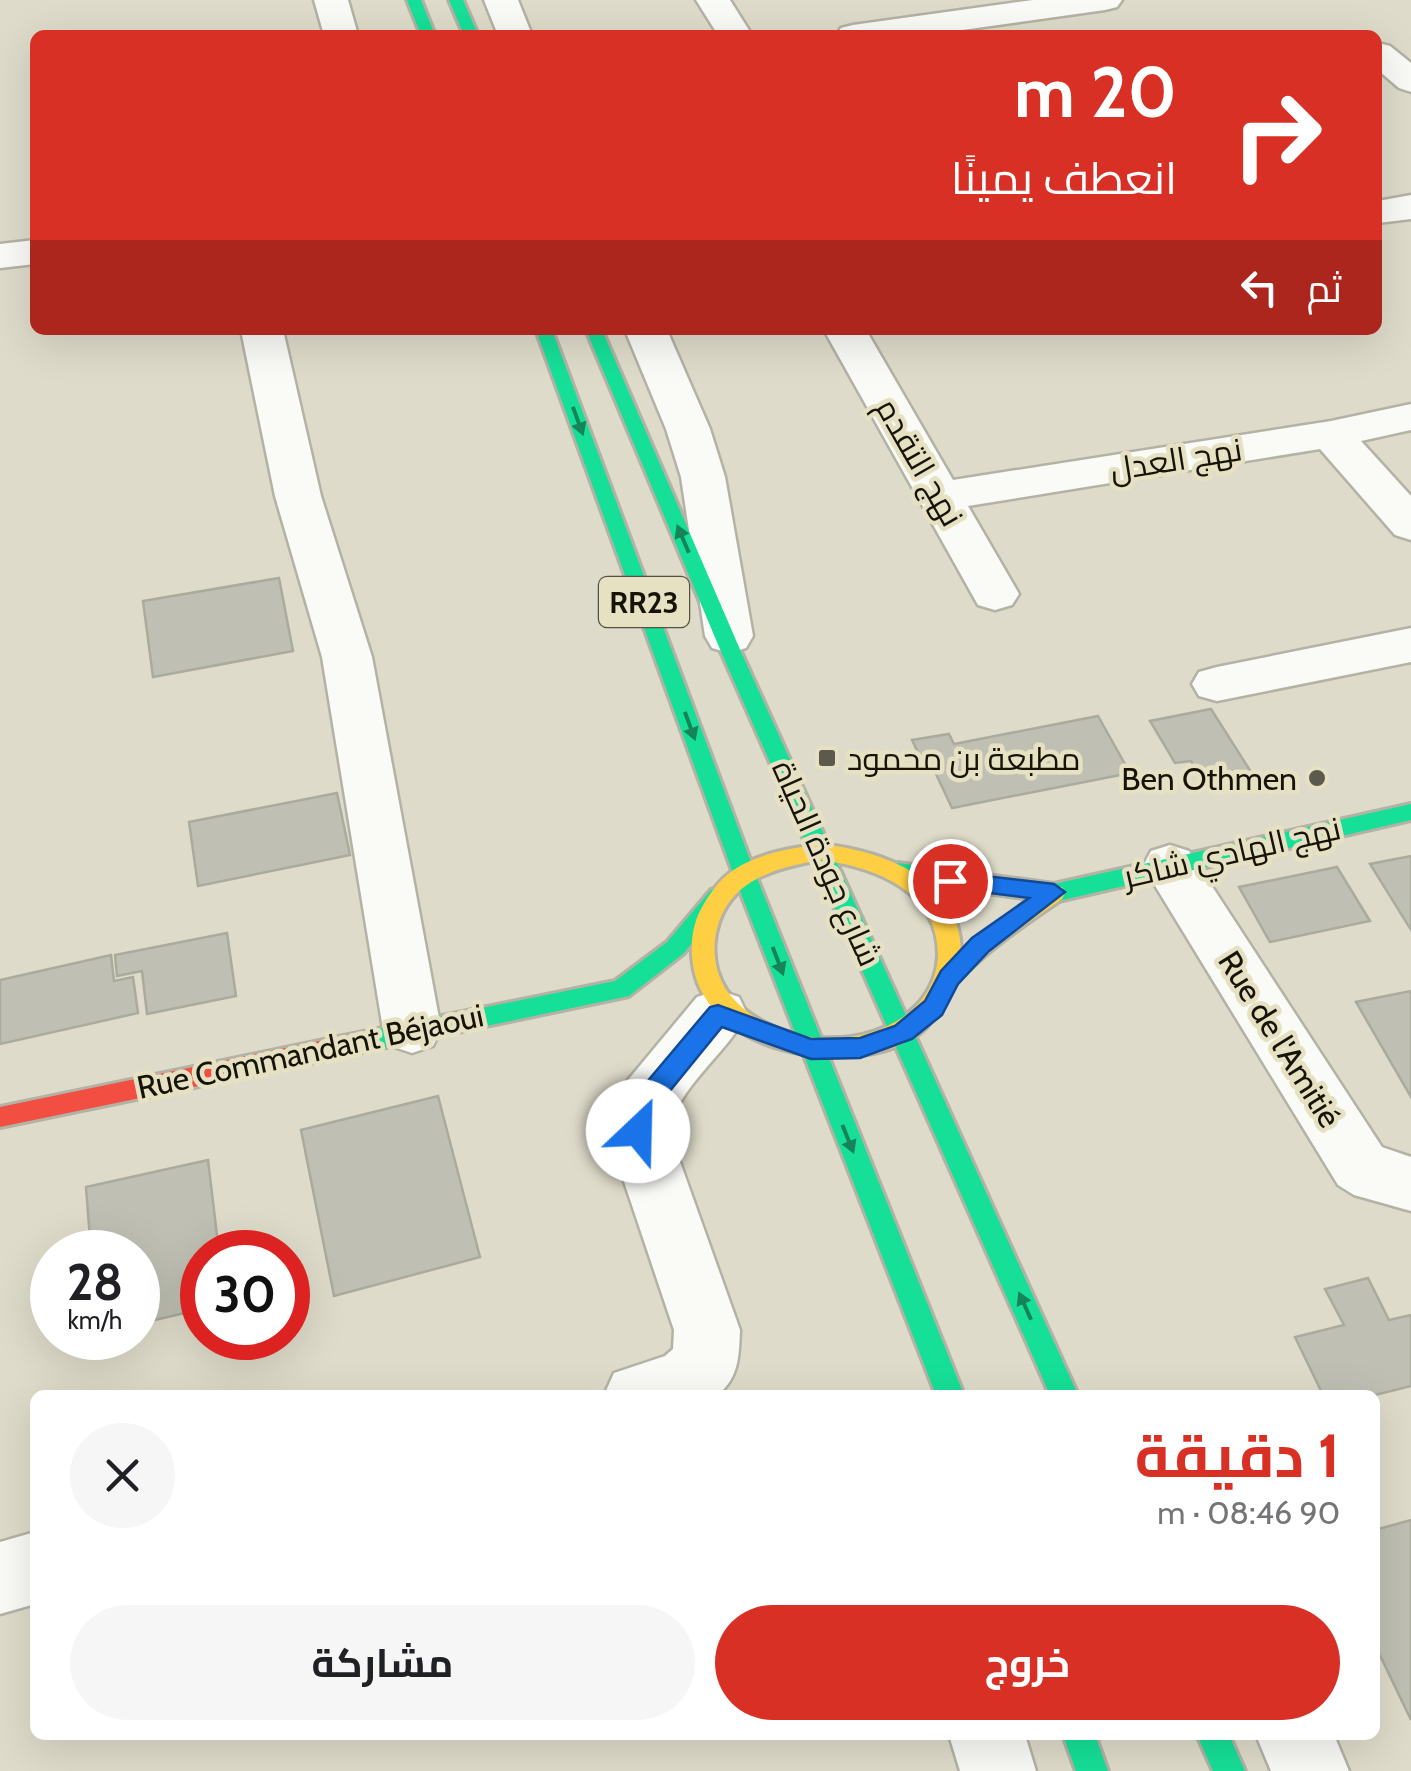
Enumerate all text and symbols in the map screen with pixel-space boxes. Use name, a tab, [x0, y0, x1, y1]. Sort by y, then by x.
text: 20 m	[1014, 49, 1177, 135]
icon: right	[1212, 70, 1342, 200]
text: انعطف يمينًا	[951, 151, 1177, 205]
icon: left	[1232, 260, 1287, 315]
text: ثم	[1307, 265, 1342, 312]
street label: نهج التقدم	[865, 391, 972, 534]
one-way arrow	[571, 407, 586, 437]
street label: نهج العدل	[1107, 429, 1245, 492]
one-way arrow	[675, 524, 691, 553]
road number: RR23	[599, 577, 689, 627]
one-way arrow	[683, 712, 698, 742]
place label: مطبعة بن محمود	[847, 739, 1080, 778]
marker: مطبعة بن محمود	[816, 747, 838, 769]
street label: شارع جودة الحياة	[761, 754, 890, 973]
place label: Ben Othmen	[1121, 759, 1297, 798]
marker: Ben Othmen	[1306, 767, 1328, 789]
street label: نهج الهادي شاكر	[1118, 808, 1346, 902]
pin	[908, 839, 993, 924]
icon: arrive	[923, 854, 978, 909]
street label: Rue de l'Amitié	[1210, 944, 1350, 1134]
one-way arrow	[771, 947, 786, 977]
street label: Rue Commandant Béjaoui	[133, 995, 487, 1107]
position arrow	[586, 1079, 690, 1183]
one-way arrow	[840, 1125, 856, 1155]
speed limit sign: 30	[180, 1230, 310, 1360]
text: 28	[67, 1252, 123, 1313]
one-way arrow	[1017, 1291, 1033, 1321]
text: km/h	[68, 1305, 122, 1335]
text: 1 دقيقة	[1135, 1419, 1340, 1492]
button: close	[70, 1423, 175, 1528]
text: 90 m · 08:46	[1157, 1493, 1340, 1532]
button: مشاركة	[70, 1605, 695, 1720]
button: خروج	[715, 1605, 1340, 1720]

